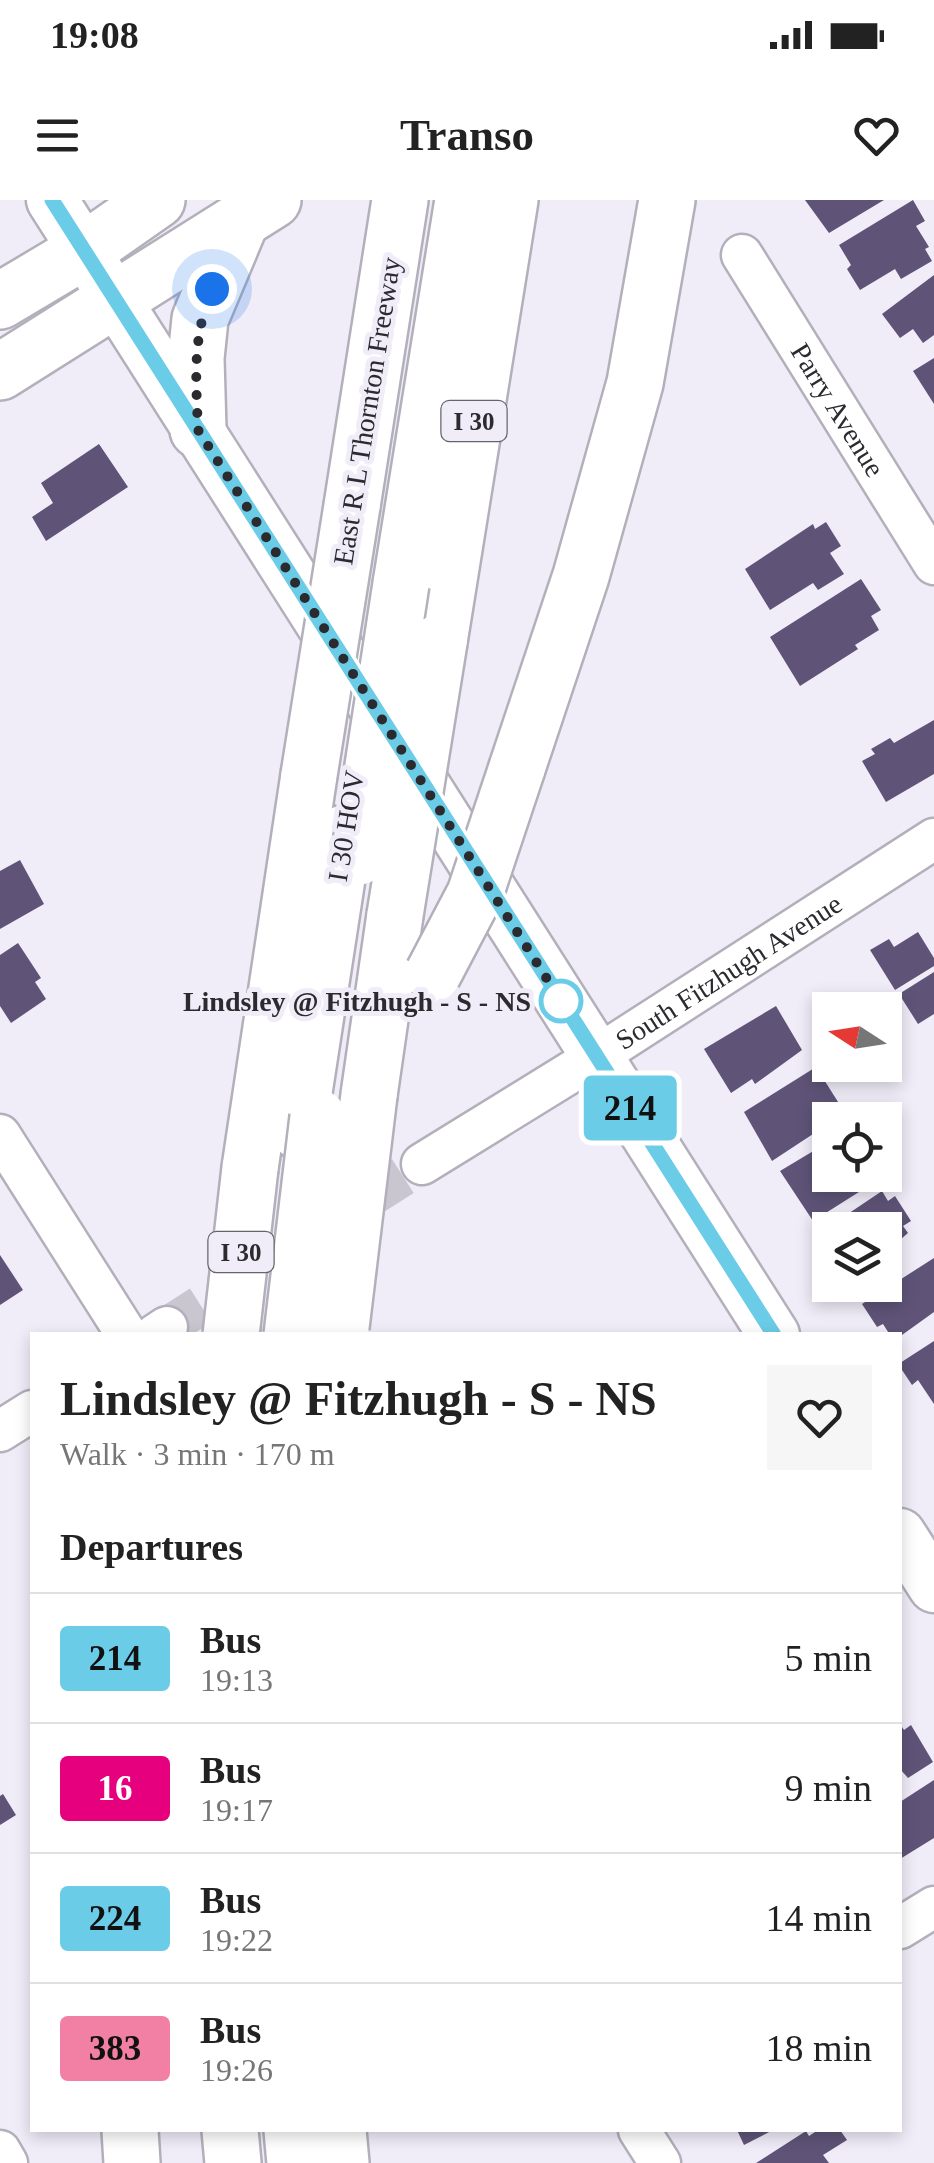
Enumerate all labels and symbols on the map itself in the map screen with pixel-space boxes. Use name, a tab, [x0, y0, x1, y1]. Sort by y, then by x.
street label: East R L Thornton Freeway	[327, 255, 407, 567]
your location	[187, 264, 237, 314]
street label: Parry Avenue	[785, 337, 891, 482]
road number: I 30	[442, 401, 506, 441]
street label: I 30 HOV	[322, 768, 370, 884]
street label: South Fitzhugh Avenue	[610, 887, 847, 1055]
marker: Lindsley @ Fitzhugh - S - NS	[540, 980, 582, 1022]
place label: Lindsley @ Fitzhugh - S - NS	[183, 986, 531, 1017]
north arrow	[812, 992, 902, 1082]
line badge: 214	[572, 1076, 688, 1140]
road number: I 30	[208, 1232, 274, 1272]

